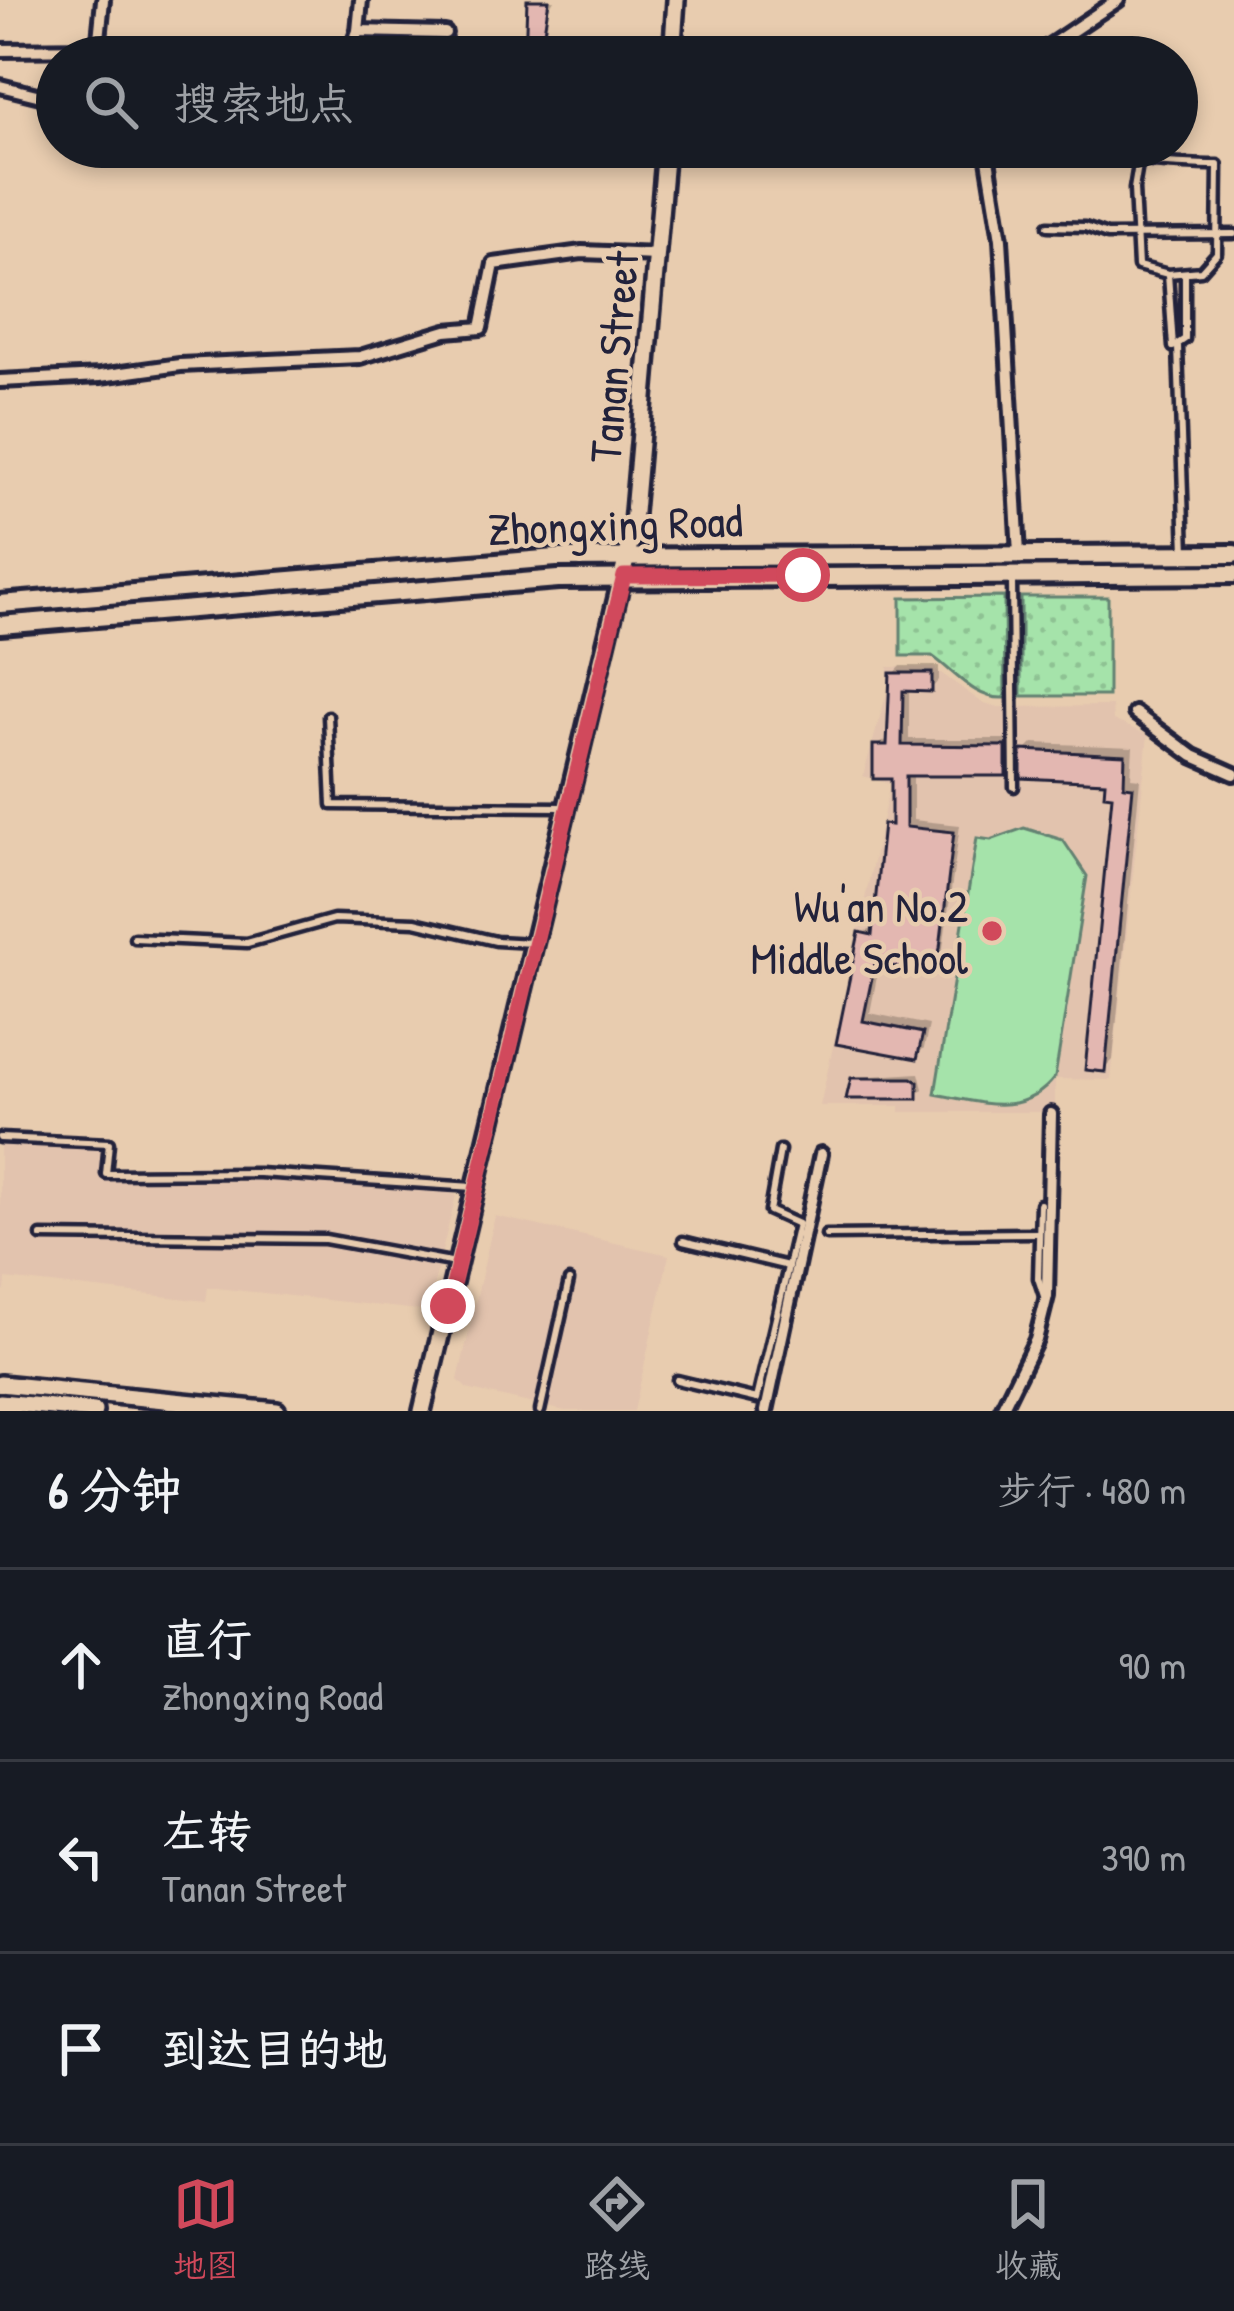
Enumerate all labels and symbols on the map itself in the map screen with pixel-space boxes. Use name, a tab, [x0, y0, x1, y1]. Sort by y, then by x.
street label: Tanan Street	[573, 248, 653, 465]
street label: Zhongxing Road	[487, 489, 743, 559]
route start	[776, 548, 830, 602]
place label: Wu'an No.2 Middle School	[751, 875, 968, 988]
marker: Wu'an No.2 Middle School	[979, 918, 1005, 944]
route end	[421, 1279, 475, 1333]

